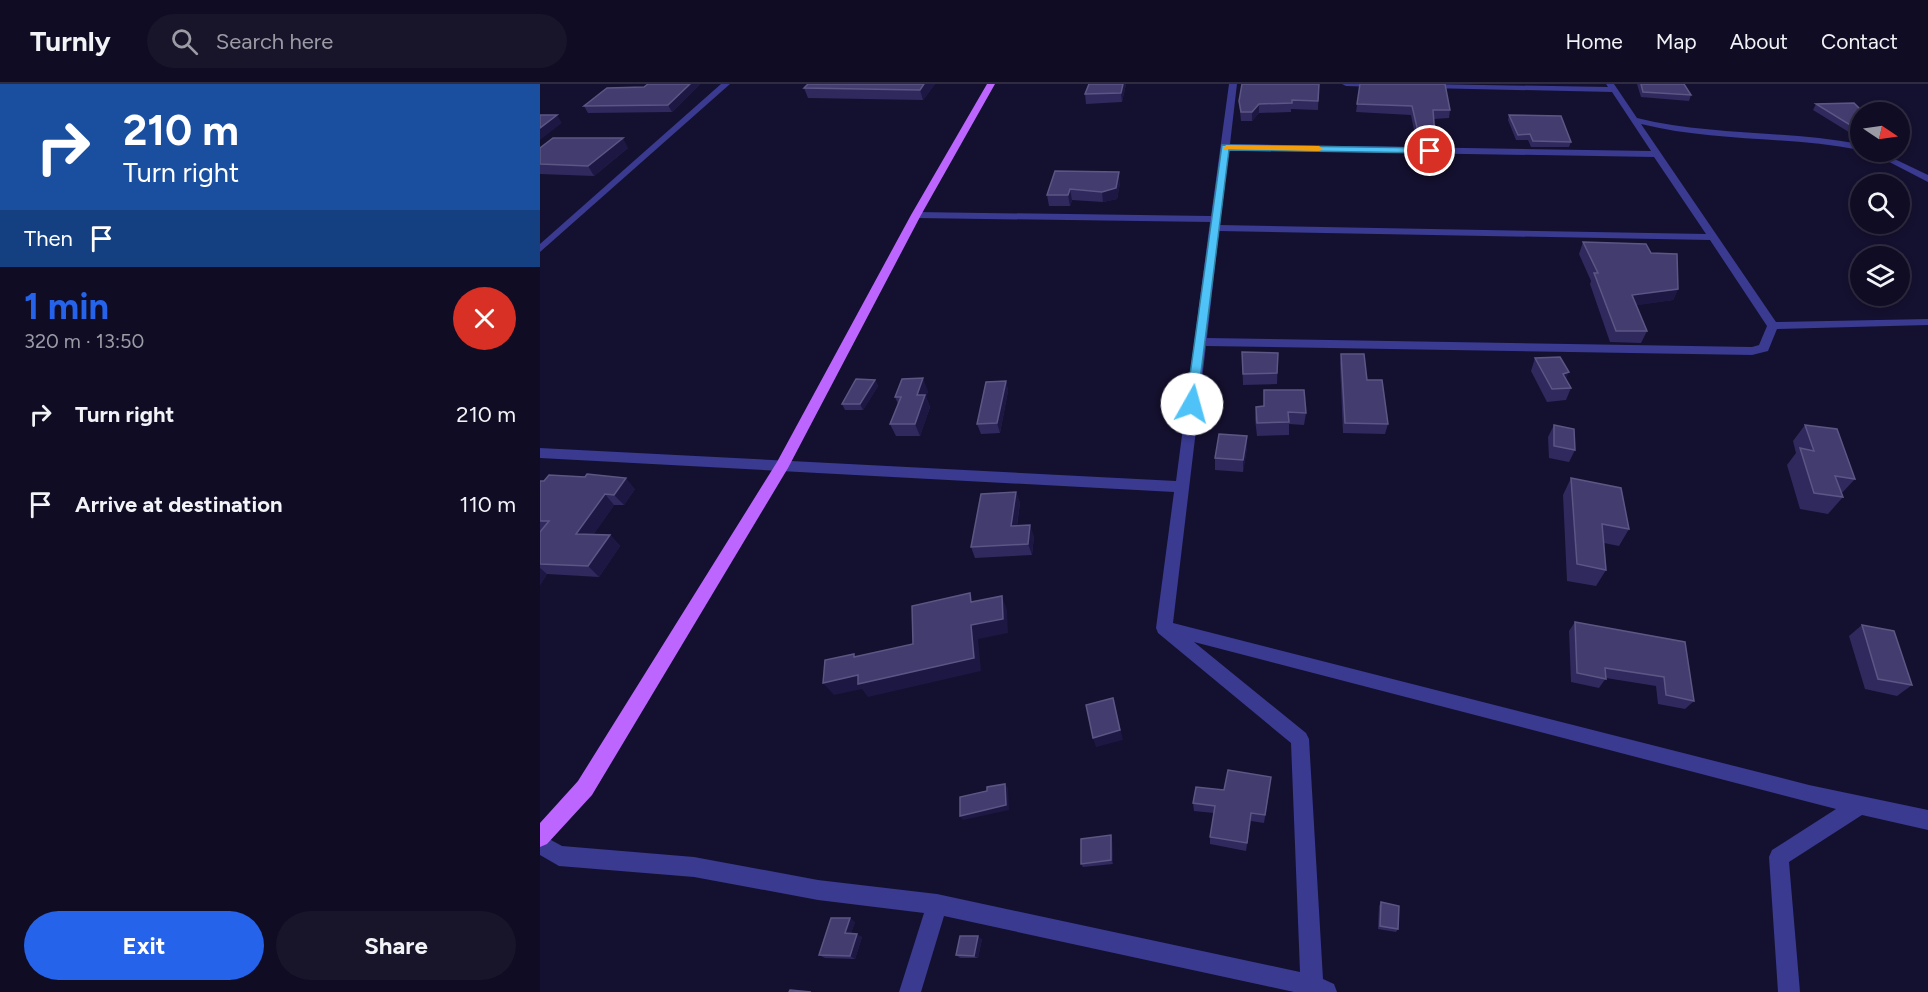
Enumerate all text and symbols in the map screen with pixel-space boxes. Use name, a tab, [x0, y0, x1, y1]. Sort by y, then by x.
search box	[147, 14, 567, 68]
text: Turnly	[30, 24, 111, 58]
icon: search	[168, 25, 201, 58]
text: Search here	[216, 28, 333, 55]
text: Home	[1566, 29, 1623, 54]
text: Map	[1656, 29, 1697, 54]
text: About	[1730, 29, 1788, 54]
text: Contact	[1821, 29, 1898, 54]
north arrow	[1850, 102, 1910, 162]
map controls	[1850, 102, 1910, 306]
text: 210 m	[123, 105, 239, 156]
icon: right	[24, 108, 102, 186]
pin	[1404, 125, 1455, 176]
icon: arrive	[1413, 134, 1446, 167]
text: Turn right	[123, 156, 239, 189]
button: search	[1850, 174, 1910, 234]
icon: arrive	[85, 222, 118, 255]
text: Then	[24, 225, 73, 252]
button: layers	[1850, 246, 1910, 306]
text: 1 min	[24, 285, 109, 328]
button: close	[453, 287, 516, 350]
text: 320 m · 13:50	[24, 329, 144, 353]
position arrow	[1160, 372, 1224, 436]
icon: right	[24, 398, 57, 431]
text: Turn right	[75, 401, 174, 428]
text: 210 m	[456, 401, 516, 428]
icon: arrive	[24, 488, 57, 521]
text: Arrive at destination	[75, 491, 283, 518]
text: 110 m	[460, 491, 516, 518]
button: Exit	[24, 911, 264, 980]
button: Share	[276, 911, 516, 980]

